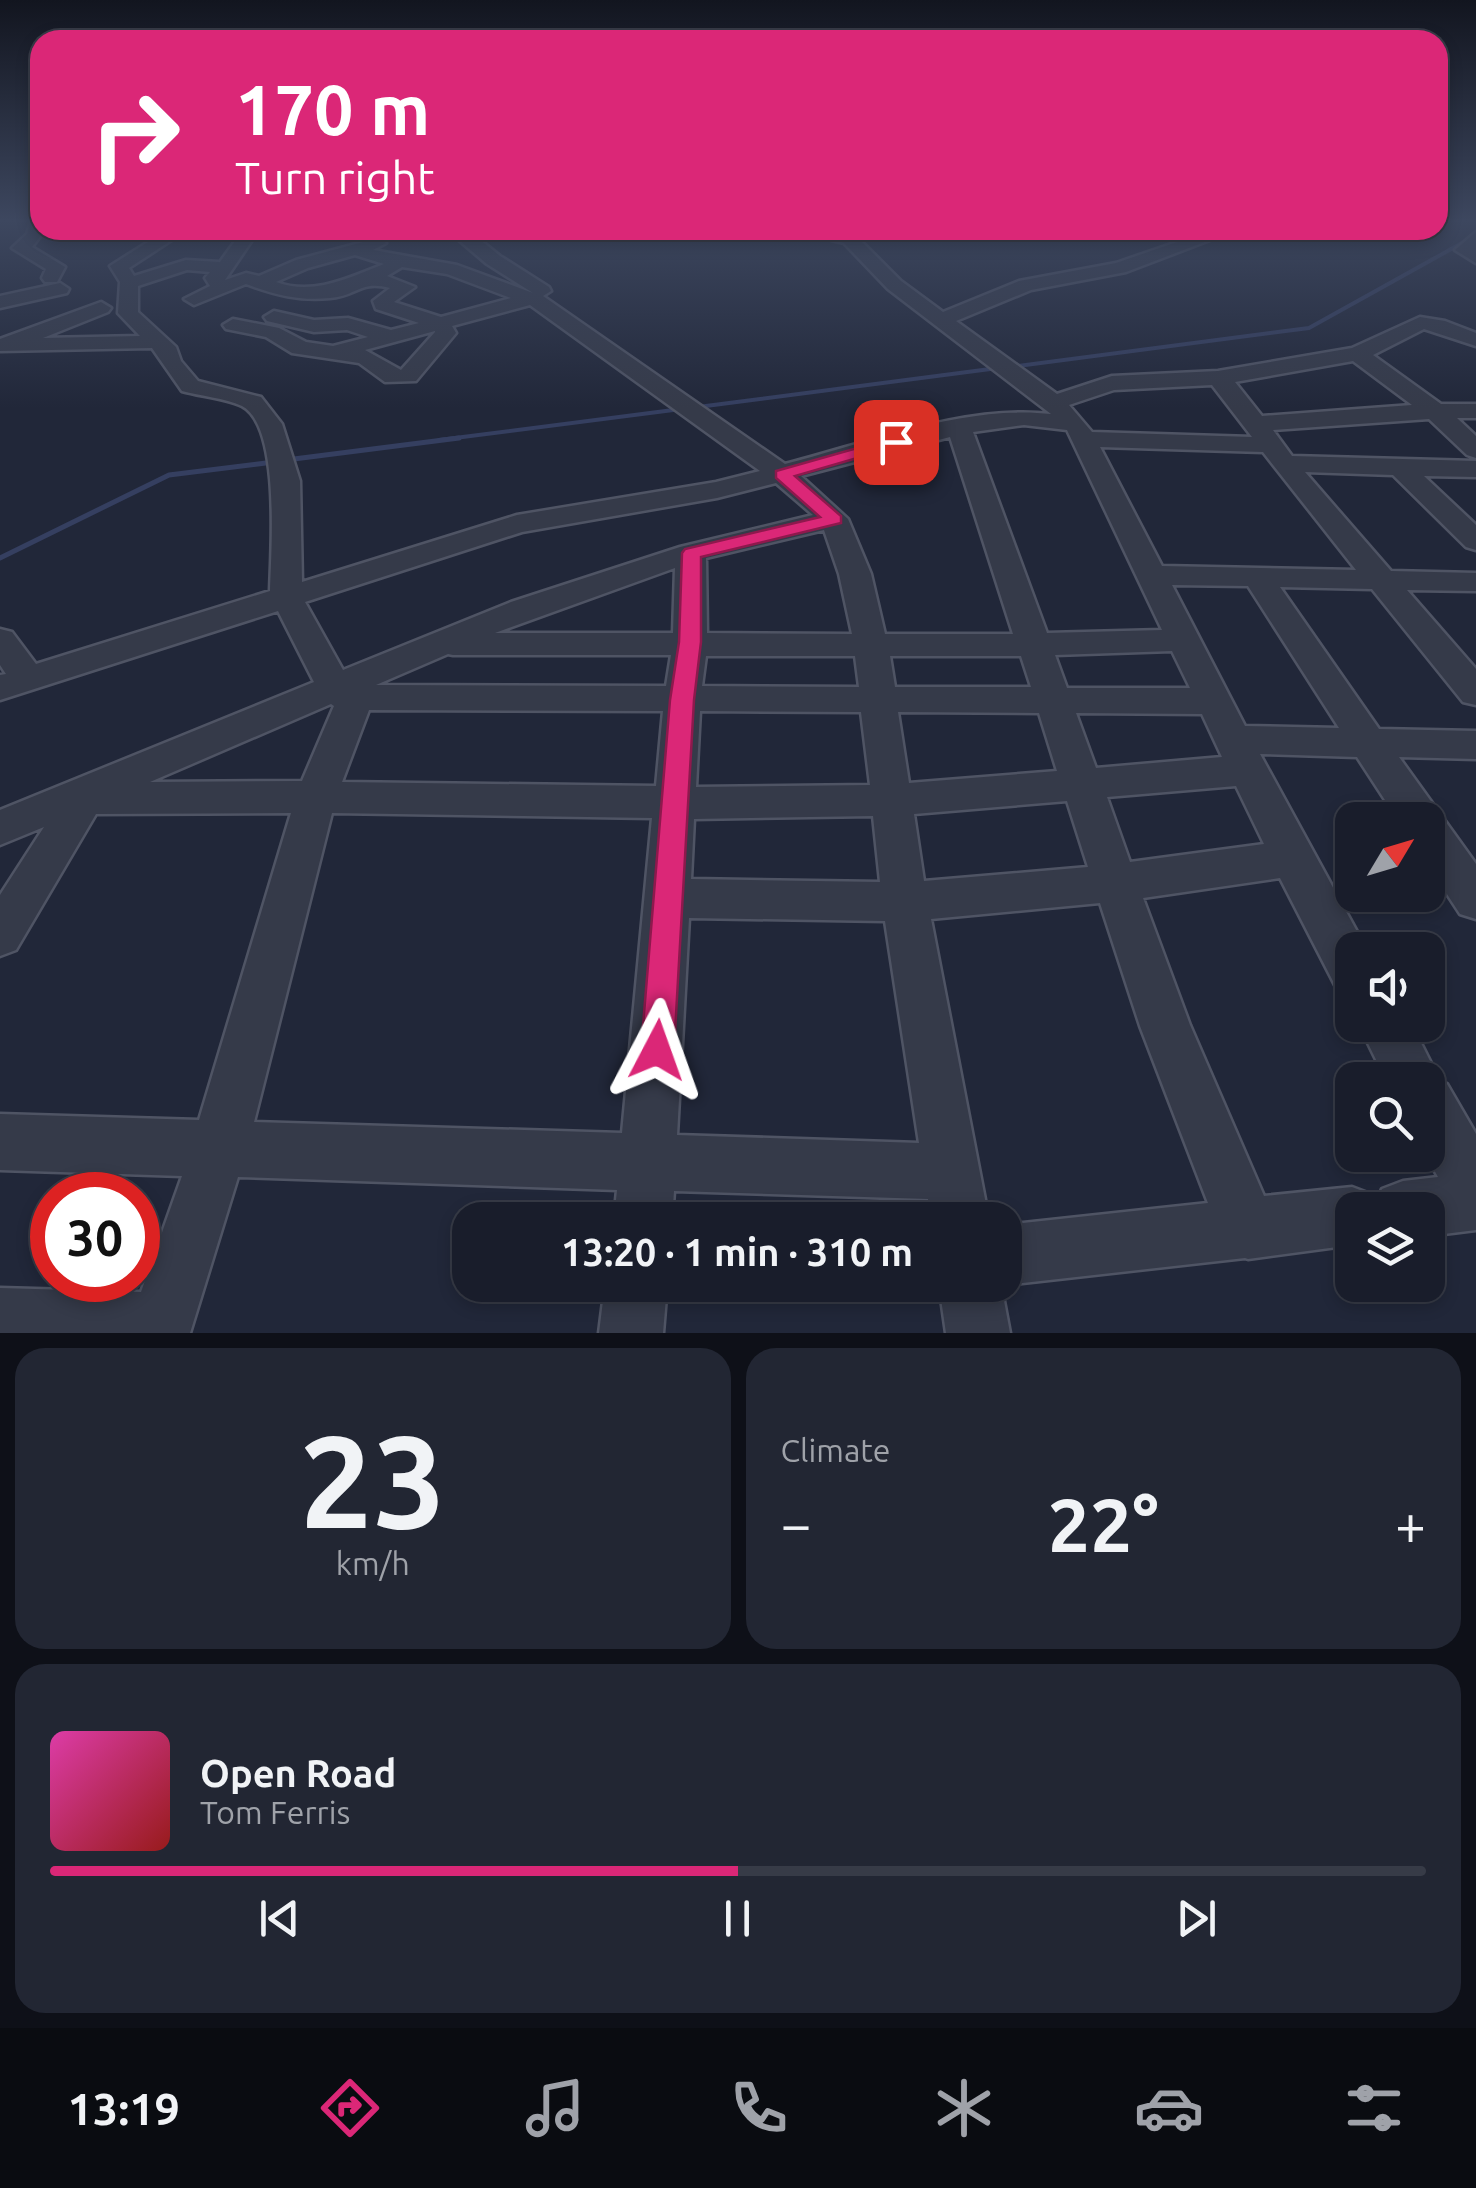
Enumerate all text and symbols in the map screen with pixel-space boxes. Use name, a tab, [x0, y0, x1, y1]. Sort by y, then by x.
icon: right	[70, 70, 200, 200]
text: 170 m	[235, 70, 430, 148]
text: Turn right	[235, 152, 435, 203]
pin	[854, 400, 939, 485]
icon: arrive	[869, 415, 924, 470]
north arrow	[1335, 802, 1445, 912]
map controls	[1335, 802, 1445, 1302]
button: sound	[1335, 932, 1445, 1042]
position arrow	[605, 998, 709, 1102]
button: search	[1335, 1062, 1445, 1172]
speed limit sign: 30	[30, 1172, 160, 1302]
button: layers	[1335, 1192, 1445, 1302]
text: 13:20 · 1 min · 310 m	[561, 1231, 913, 1273]
text: 23	[299, 1407, 446, 1553]
text: Climate	[781, 1432, 891, 1468]
text: 22°	[1048, 1482, 1159, 1566]
text: −	[781, 1493, 812, 1554]
text: +	[1395, 1493, 1426, 1554]
text: km/h	[336, 1545, 410, 1581]
text: Open Road	[200, 1752, 396, 1794]
text: Tom Ferris	[200, 1794, 350, 1830]
icon: previous	[252, 1891, 307, 1946]
icon: pause	[710, 1891, 765, 1946]
icon: next	[1169, 1891, 1224, 1946]
icon: directions	[315, 2073, 385, 2143]
icon: music	[520, 2073, 590, 2143]
icon: phone	[724, 2073, 794, 2143]
icon: climate	[929, 2073, 999, 2143]
icon: car	[1134, 2073, 1204, 2143]
icon: filters	[1339, 2073, 1409, 2143]
text: 13:19	[67, 2083, 180, 2134]

